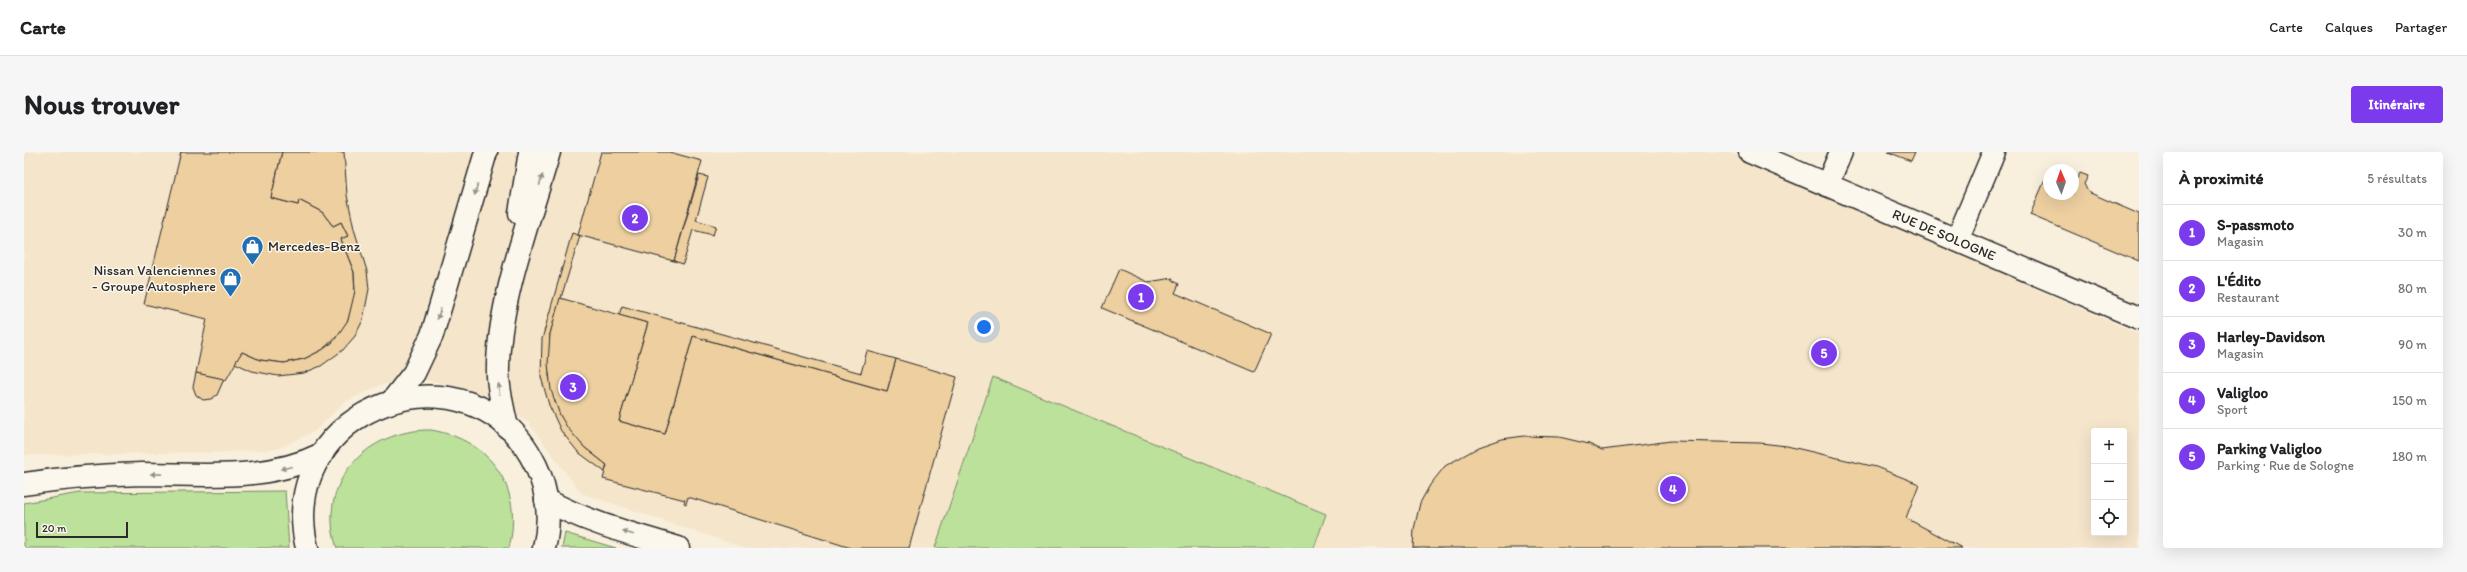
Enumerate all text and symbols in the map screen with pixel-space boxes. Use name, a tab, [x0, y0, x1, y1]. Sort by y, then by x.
text: Carte	[20, 16, 66, 39]
text: Carte	[2269, 19, 2303, 36]
text: Calques	[2325, 19, 2373, 36]
text: Partager	[2395, 19, 2447, 36]
button: Itinéraire	[2351, 86, 2443, 123]
text: Nous trouver	[24, 87, 179, 121]
north arrow	[2043, 164, 2079, 200]
text: À proximité	[2179, 168, 2264, 188]
text: 5 résultats	[2367, 171, 2427, 186]
one-way arrow	[538, 174, 544, 186]
one-way arrow	[473, 184, 479, 196]
pin: 2	[622, 203, 648, 233]
street label: RUE DE SOLOGNE	[1890, 206, 1998, 265]
text: S-passmoto	[2217, 216, 2294, 234]
text: 1	[2189, 225, 2195, 240]
text: 30 m	[2398, 225, 2427, 240]
shop icon: Mercedes-Benz	[239, 233, 265, 266]
text: Magasin	[2217, 234, 2264, 249]
place label: Mercedes-Benz	[268, 238, 361, 255]
place label: Nissan Valenciennes - Groupe Autosphere	[92, 262, 216, 295]
shop icon: Nissan Valenciennes - Groupe Autosphere	[218, 265, 244, 298]
text: L'Édito	[2217, 272, 2261, 290]
text: 2	[2189, 281, 2195, 296]
text: 80 m	[2398, 281, 2427, 296]
pin: 1	[1128, 282, 1154, 312]
text: Restaurant	[2217, 290, 2279, 305]
one-way arrow	[436, 309, 442, 321]
your location	[974, 317, 994, 337]
text: Harley-Davidson	[2217, 328, 2325, 346]
text: 3	[2188, 337, 2196, 352]
text: 90 m	[2398, 337, 2427, 352]
pin: 5	[1811, 338, 1837, 368]
text: Magasin	[2217, 346, 2264, 361]
pin: 3	[560, 372, 586, 402]
one-way arrow	[496, 383, 503, 395]
text: Valigloo	[2217, 384, 2268, 402]
text: 4	[2188, 393, 2196, 408]
text: 150 m	[2392, 393, 2427, 408]
text: Sport	[2217, 402, 2248, 417]
map controls	[2091, 428, 2127, 536]
button: +	[2091, 428, 2127, 464]
text: Parking Valigloo	[2217, 440, 2322, 458]
text: 5	[2189, 449, 2195, 464]
text: 180 m	[2392, 449, 2427, 464]
text: Parking · Rue de Sologne	[2217, 458, 2354, 473]
button: −	[2091, 464, 2127, 500]
one-way arrow	[279, 465, 291, 471]
one-way arrow	[150, 471, 162, 478]
pin: 4	[1660, 474, 1686, 504]
button: locate	[2091, 500, 2127, 536]
scale bar	[36, 520, 128, 539]
text: 20 m	[42, 522, 66, 535]
one-way arrow	[621, 530, 633, 536]

